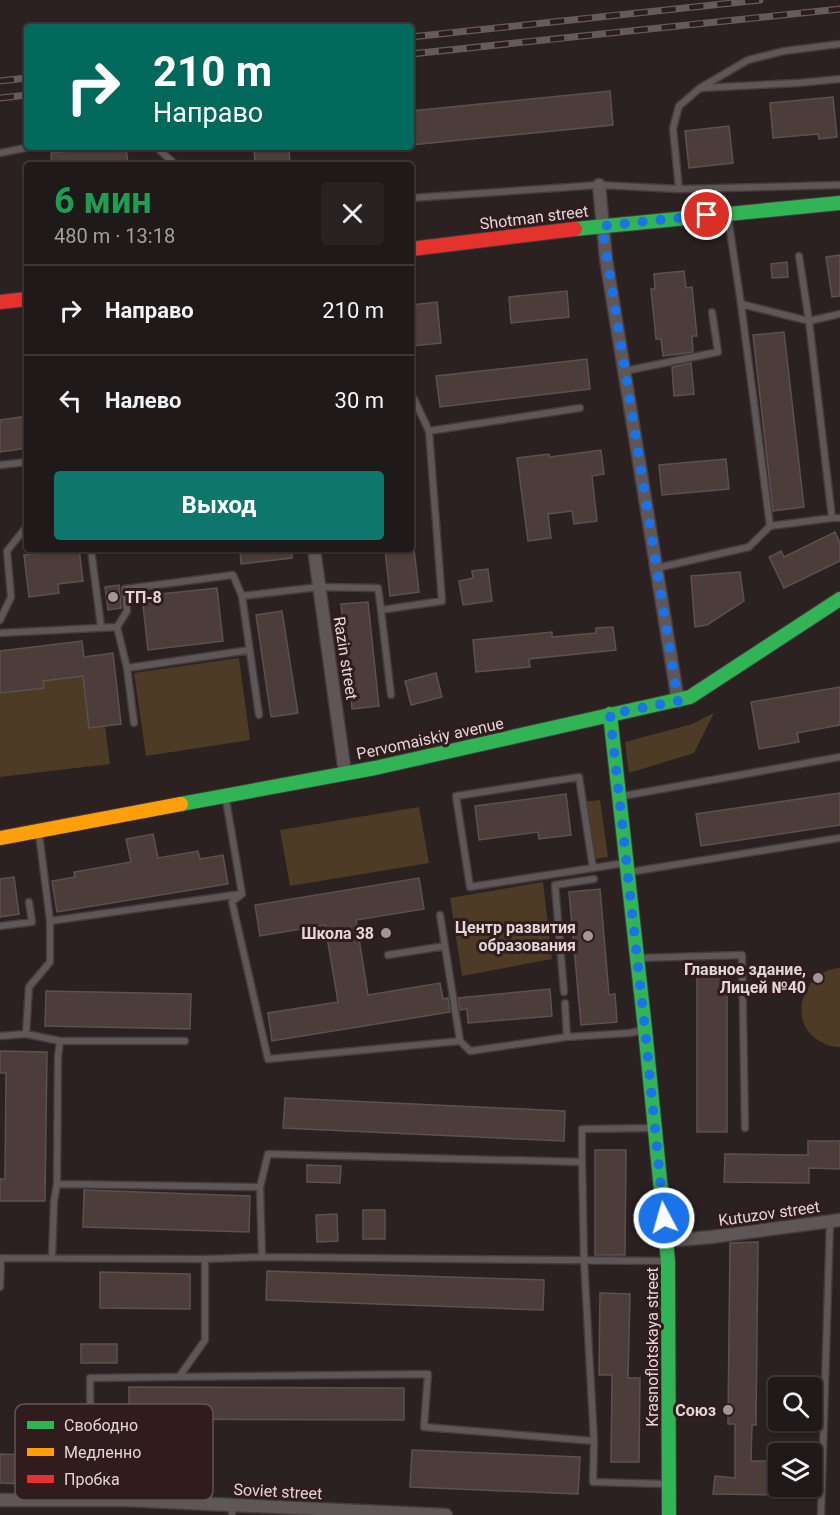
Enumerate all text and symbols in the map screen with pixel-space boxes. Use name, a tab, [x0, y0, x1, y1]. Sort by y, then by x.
text: 210 m	[153, 47, 272, 96]
icon: right	[54, 48, 132, 126]
text: Направо	[153, 97, 263, 129]
text: 6 мин	[54, 180, 152, 222]
button: close	[321, 182, 384, 245]
pin	[681, 189, 732, 240]
icon: arrive	[690, 198, 723, 231]
street label: Shotman street	[479, 201, 589, 234]
text: 480 m · 13:18	[54, 224, 175, 248]
icon: right	[54, 294, 87, 327]
text: Направо	[105, 298, 194, 323]
text: 210 m	[322, 298, 384, 323]
icon: left	[54, 384, 87, 417]
text: Налево	[105, 388, 182, 413]
text: 30 m	[335, 388, 384, 413]
button: Выход	[54, 471, 384, 540]
place label: ТП-8	[125, 588, 162, 607]
marker: ТП-8	[106, 590, 120, 604]
street label: Razin street	[330, 615, 361, 701]
street label: Pervomaiskiy avenue	[355, 714, 505, 763]
place label: Центр развития образования	[455, 918, 576, 955]
place label: Школа 38	[301, 924, 374, 943]
marker: Школа 38	[379, 926, 393, 940]
marker: Центр развития образования	[581, 929, 595, 943]
place label: Главное здание, Лицей №40	[684, 960, 806, 997]
marker: Главное здание, Лицей №40	[811, 971, 825, 985]
position arrow	[632, 1186, 696, 1250]
street label: Kutuzov street	[717, 1197, 821, 1230]
street label: Krasnoflotskaya street	[643, 1267, 662, 1427]
map controls	[768, 1377, 822, 1497]
button: search	[768, 1377, 822, 1431]
place label: Союз	[675, 1401, 716, 1420]
marker: Союз	[721, 1403, 735, 1417]
legend	[15, 1404, 213, 1500]
text: Свободно	[64, 1416, 138, 1435]
text: Медленно	[64, 1443, 141, 1462]
button: layers	[768, 1443, 822, 1497]
text: Пробка	[64, 1470, 120, 1489]
street label: Soviet street	[233, 1480, 323, 1503]

